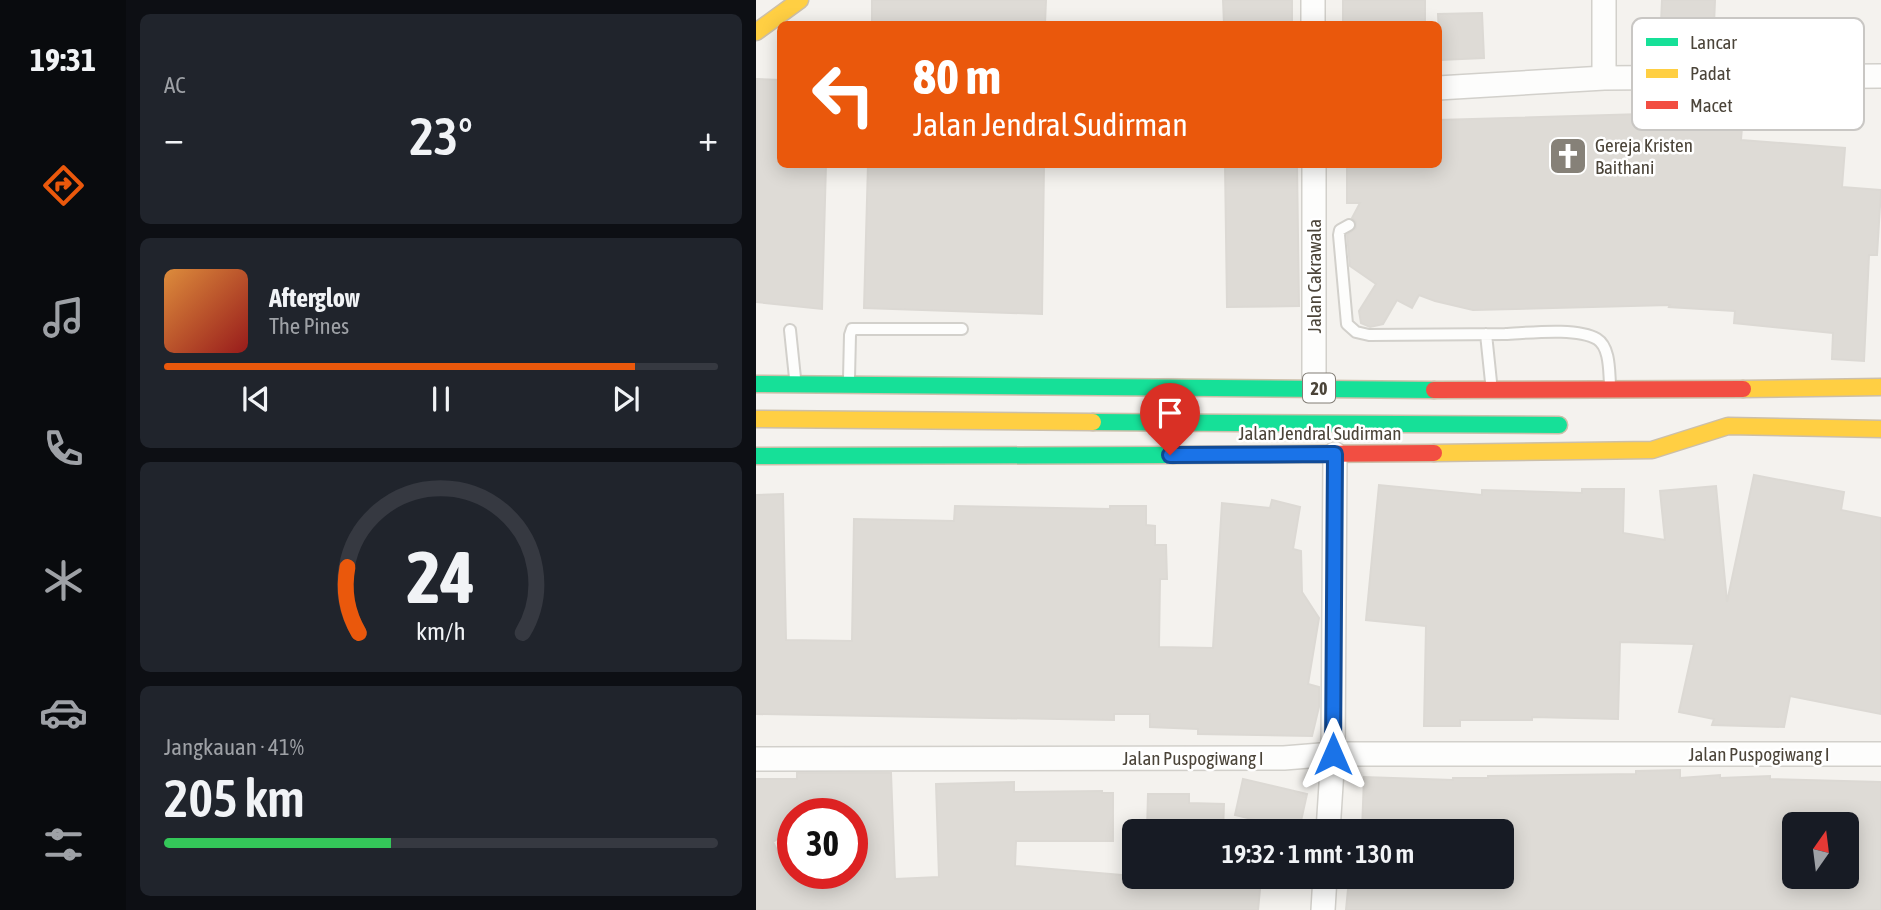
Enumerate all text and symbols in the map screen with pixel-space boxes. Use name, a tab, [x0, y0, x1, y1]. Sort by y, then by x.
legend	[1632, 18, 1864, 130]
text: Lancar	[1690, 31, 1737, 53]
text: 19:31	[30, 41, 96, 78]
text: 80 m	[913, 48, 1001, 104]
icon: left	[798, 49, 889, 140]
text: Padat	[1690, 62, 1731, 84]
text: AC	[164, 72, 186, 98]
text: Macet	[1690, 94, 1733, 116]
text: 23°	[409, 106, 473, 166]
text: Jalan Jendral Sudirman	[913, 106, 1188, 143]
text: −	[164, 116, 184, 159]
text: +	[698, 116, 718, 159]
place label: Gereja Kristen Baithani	[1595, 134, 1693, 178]
church icon: Gereja Kristen Baithani	[1547, 135, 1589, 177]
icon: directions	[39, 161, 88, 210]
street label: Jalan Cakrawala	[1303, 219, 1325, 333]
text: Afterglow	[269, 283, 360, 313]
icon: music	[39, 293, 88, 342]
text: The Pines	[269, 313, 349, 339]
road number: 20	[1303, 374, 1335, 402]
icon: previous	[237, 380, 275, 418]
icon: pause	[422, 380, 460, 418]
icon: next	[607, 380, 645, 418]
pin	[1140, 383, 1200, 455]
icon: arrive	[1151, 394, 1189, 432]
street label: Jalan Jendral Sudirman	[1238, 422, 1402, 444]
icon: phone	[39, 424, 88, 473]
text: 24	[407, 535, 475, 618]
icon: climate	[39, 556, 88, 605]
text: km/h	[416, 617, 466, 645]
icon: car	[39, 688, 88, 737]
position arrow	[1296, 717, 1370, 791]
text: Jangkauan · 41%	[164, 734, 304, 760]
street label: Jalan Puspogiwang I	[1688, 743, 1830, 765]
street label: Jalan Puspogiwang I	[1122, 747, 1264, 769]
text: 205 km	[164, 768, 305, 828]
speed limit sign: 30	[777, 798, 868, 889]
north arrow	[1782, 812, 1858, 889]
map controls	[1782, 812, 1859, 889]
icon: filters	[39, 820, 88, 869]
text: 19:32 · 1 mnt · 130 m	[1222, 839, 1414, 869]

